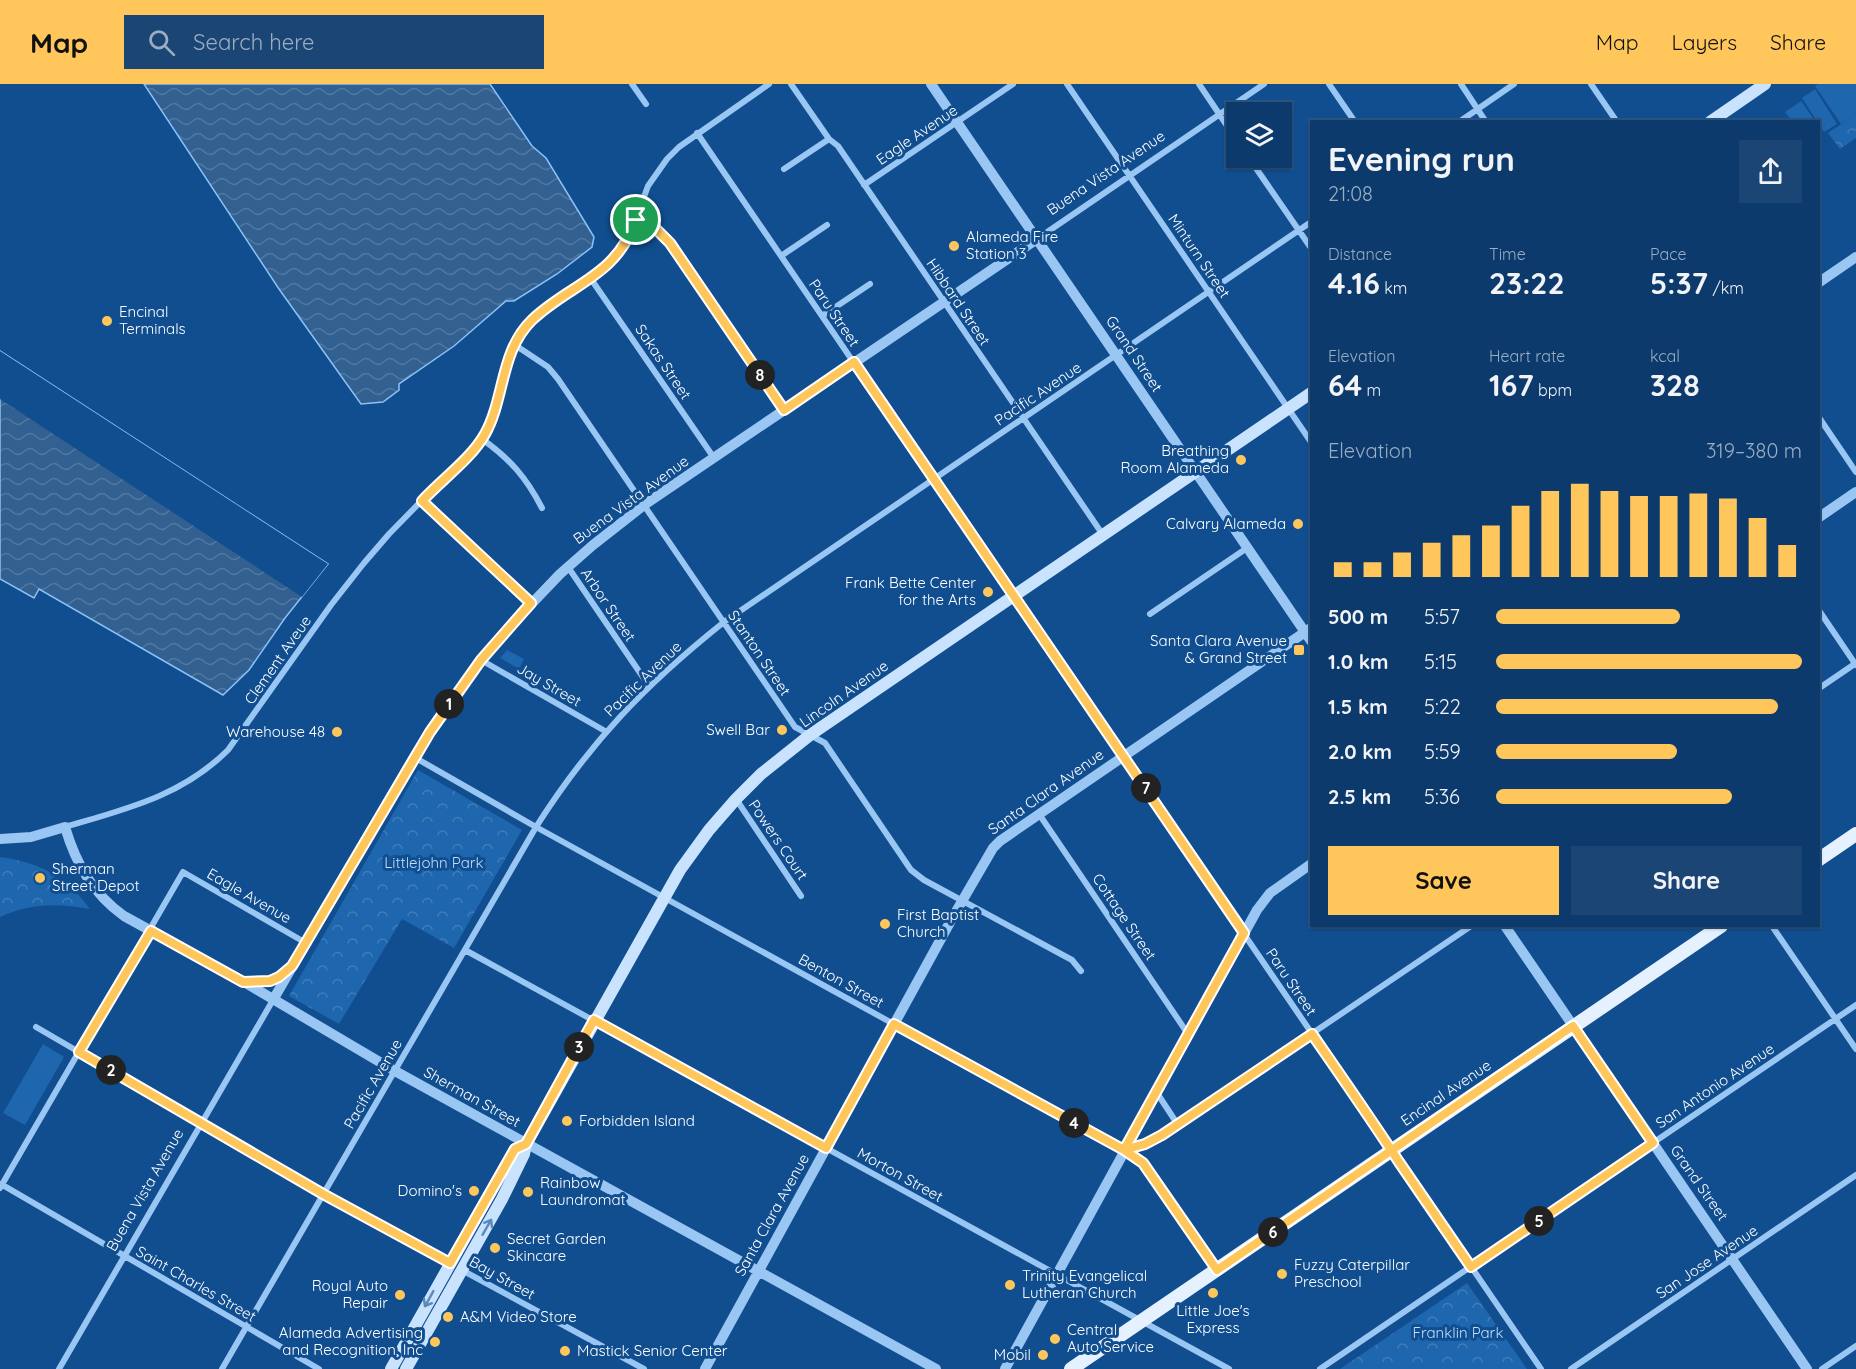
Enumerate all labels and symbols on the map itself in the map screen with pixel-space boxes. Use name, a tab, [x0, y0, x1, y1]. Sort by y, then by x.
street label: Eagle Avenue	[872, 100, 961, 169]
street label: Buena Vista Avenue	[1043, 126, 1168, 219]
pin	[610, 194, 661, 245]
street label: Minturn Street	[1164, 210, 1235, 301]
place label: Alameda Fire Station 3	[966, 227, 1058, 263]
marker: Alameda Fire Station 3	[947, 239, 961, 253]
street label: Hibbard Street	[922, 255, 995, 349]
street label: Paru Street	[805, 275, 864, 350]
place label: Encinal Terminals	[119, 302, 186, 338]
street label: Grand Street	[1102, 312, 1167, 395]
marker: Encinal Terminals	[100, 314, 114, 328]
street label: Sakas Street	[631, 320, 696, 403]
street label: Pacific Avenue	[991, 358, 1085, 430]
pin: 8	[745, 360, 775, 390]
place label: Breathing Room Alameda	[1121, 441, 1229, 477]
street label: Buena Vista Avenue	[569, 451, 692, 548]
marker: Breathing Room Alameda	[1234, 453, 1248, 467]
place label: Calvary Alameda	[1166, 514, 1286, 533]
marker: Calvary Alameda	[1291, 517, 1305, 531]
street label: Arbor Street	[577, 564, 640, 645]
place label: Frank Bette Center for the Arts	[845, 573, 976, 609]
marker: Frank Bette Center for the Arts	[981, 585, 995, 599]
street label: Stanton Street	[724, 606, 795, 699]
street label: Clement Aveue	[240, 612, 315, 708]
place label: Santa Clara Avenue & Grand Street	[1150, 631, 1287, 667]
street label: Pacific Avenue	[600, 637, 685, 720]
marker: Santa Clara Avenue & Grand Street	[1292, 643, 1306, 657]
street label: Lincoln Avenue	[796, 656, 892, 731]
street label: Jay Street	[514, 659, 585, 711]
pin: 1	[434, 689, 464, 719]
place label: Swell Bar	[706, 720, 770, 739]
place label: Warehouse 48	[226, 722, 325, 741]
marker: Swell Bar	[775, 723, 789, 737]
marker: Warehouse 48	[330, 725, 344, 739]
street label: Santa Clara Avenue	[984, 745, 1107, 839]
pin: 7	[1131, 773, 1161, 803]
street label: Powers Court	[745, 796, 812, 883]
park label: Littlejohn Park	[384, 853, 484, 872]
place label: Sherman Street Depot	[52, 859, 140, 895]
street label: Eagle Avenue	[204, 864, 295, 927]
street label: Cottage Street	[1088, 870, 1160, 964]
marker: Sherman Street Depot	[33, 871, 47, 885]
place label: First Baptist Church	[897, 905, 979, 941]
marker: First Baptist Church	[878, 917, 892, 931]
street label: Paru Street	[1262, 944, 1321, 1019]
street label: Benton Street	[795, 949, 887, 1012]
pin: 3	[564, 1032, 594, 1062]
street label: Pacific Avenue	[339, 1035, 406, 1132]
street label: San Antonio Avenue	[1652, 1039, 1778, 1132]
pin: 2	[96, 1055, 126, 1085]
street label: Encinal Avenue	[1397, 1055, 1494, 1130]
street label: Sherman Street	[421, 1062, 524, 1131]
pin: 4	[1059, 1108, 1089, 1138]
place label: Forbidden Island	[579, 1111, 695, 1130]
marker: Forbidden Island	[560, 1114, 574, 1128]
street label: Buena Vista Avenue	[102, 1125, 187, 1254]
street label: Grand Street	[1666, 1141, 1732, 1224]
street label: Morton Street	[854, 1143, 946, 1206]
street label: Santa Clara Avenue	[730, 1150, 813, 1279]
place label: Rainbow Laundromat	[540, 1173, 626, 1209]
place label: Domino's	[397, 1181, 462, 1200]
marker: Domino's	[467, 1184, 481, 1198]
marker: Rainbow Laundromat	[521, 1185, 535, 1199]
pin: 5	[1524, 1206, 1554, 1236]
pin: 6	[1258, 1217, 1288, 1247]
one-way arrow	[481, 1219, 493, 1236]
street label: San Jose Avenue	[1652, 1220, 1761, 1303]
place label: Secret Garden Skincare	[507, 1229, 606, 1265]
street label: Saint Charles Street	[133, 1241, 260, 1326]
marker: Secret Garden Skincare	[488, 1241, 502, 1255]
street label: Bay Street	[466, 1252, 539, 1303]
place label: Fuzzy Caterpillar Preschool	[1294, 1255, 1410, 1291]
place label: Trinity Evangelical Lutheran Church	[1022, 1266, 1147, 1302]
marker: Fuzzy Caterpillar Preschool	[1275, 1267, 1289, 1281]
place label: Royal Auto Repair	[312, 1276, 388, 1312]
marker: Trinity Evangelical Lutheran Church	[1003, 1278, 1017, 1292]
marker: Little Joe's Express	[1206, 1286, 1220, 1300]
marker: Royal Auto Repair	[393, 1288, 407, 1302]
one-way arrow	[423, 1290, 435, 1307]
place label: Little Joe's Express	[1176, 1301, 1250, 1337]
place label: A&M Video Store	[460, 1307, 577, 1326]
marker: A&M Video Store	[441, 1310, 455, 1324]
place label: Central Auto Service	[1067, 1320, 1154, 1356]
place label: Alameda Advertising and Recognition, Inc	[279, 1323, 423, 1359]
park label: Franklin Park	[1413, 1323, 1503, 1342]
marker: Central Auto Service	[1048, 1332, 1062, 1346]
marker: Alameda Advertising and Recognition, Inc	[428, 1335, 442, 1349]
place label: Mastick Senior Center	[577, 1341, 728, 1360]
marker: Mastick Senior Center	[558, 1344, 572, 1358]
place label: Mobil	[994, 1345, 1031, 1364]
marker: Mobil	[1036, 1348, 1050, 1362]

